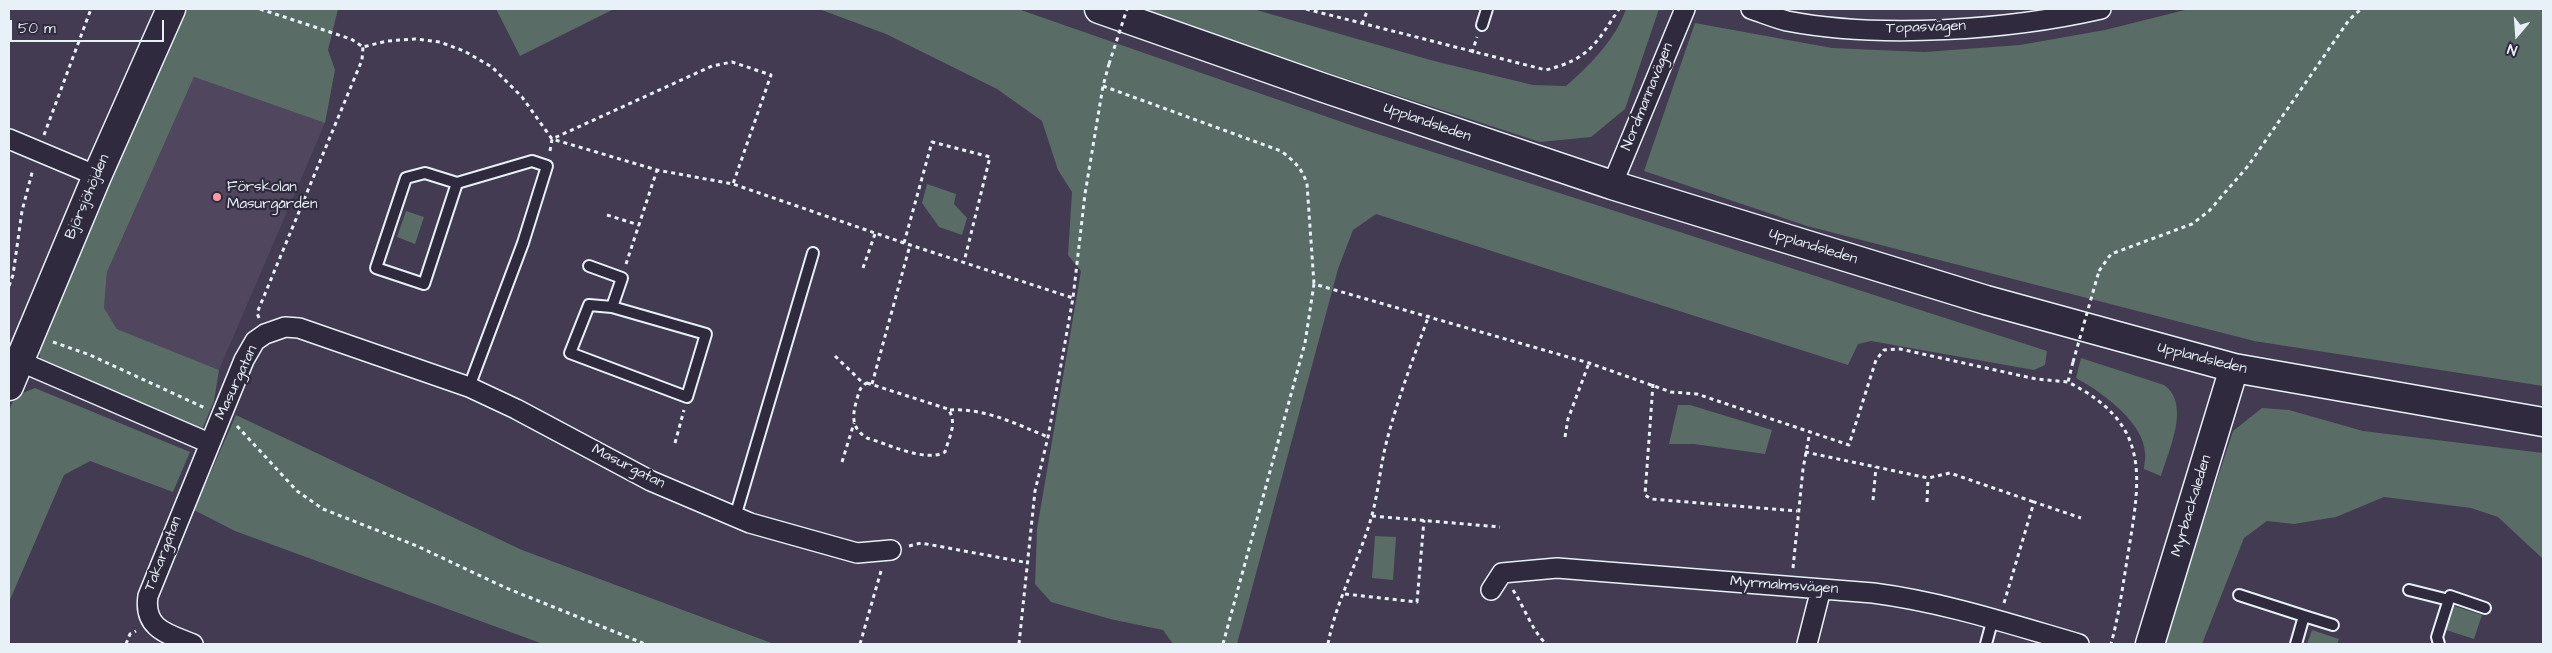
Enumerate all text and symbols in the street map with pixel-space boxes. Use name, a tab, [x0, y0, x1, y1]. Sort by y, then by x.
scale bar	[12, 10, 166, 42]
north arrow	[2492, 10, 2542, 60]
text: 50 m	[18, 18, 56, 39]
street label: Topasvägen	[1886, 18, 1966, 38]
text: N	[2505, 38, 2520, 60]
street label: Nordmannavägen	[1618, 41, 1678, 153]
street label: Upplandsleden	[1381, 100, 1473, 146]
street label: Björsjöhöjden	[62, 152, 114, 242]
place label: Förskolan Masurgården	[227, 179, 317, 214]
marker: Förskolan Masurgården	[211, 191, 223, 203]
street label: Upplandsleden	[1767, 225, 1859, 269]
street label: Upplandsleden	[2155, 339, 2249, 379]
street label: Masurgatan	[212, 343, 262, 423]
street label: Masurgatan	[588, 441, 668, 493]
street label: Myrbackaleden	[2168, 453, 2216, 559]
street label: Takargatan	[142, 514, 186, 594]
street label: Myrmalmsvägen	[1729, 573, 1839, 599]

